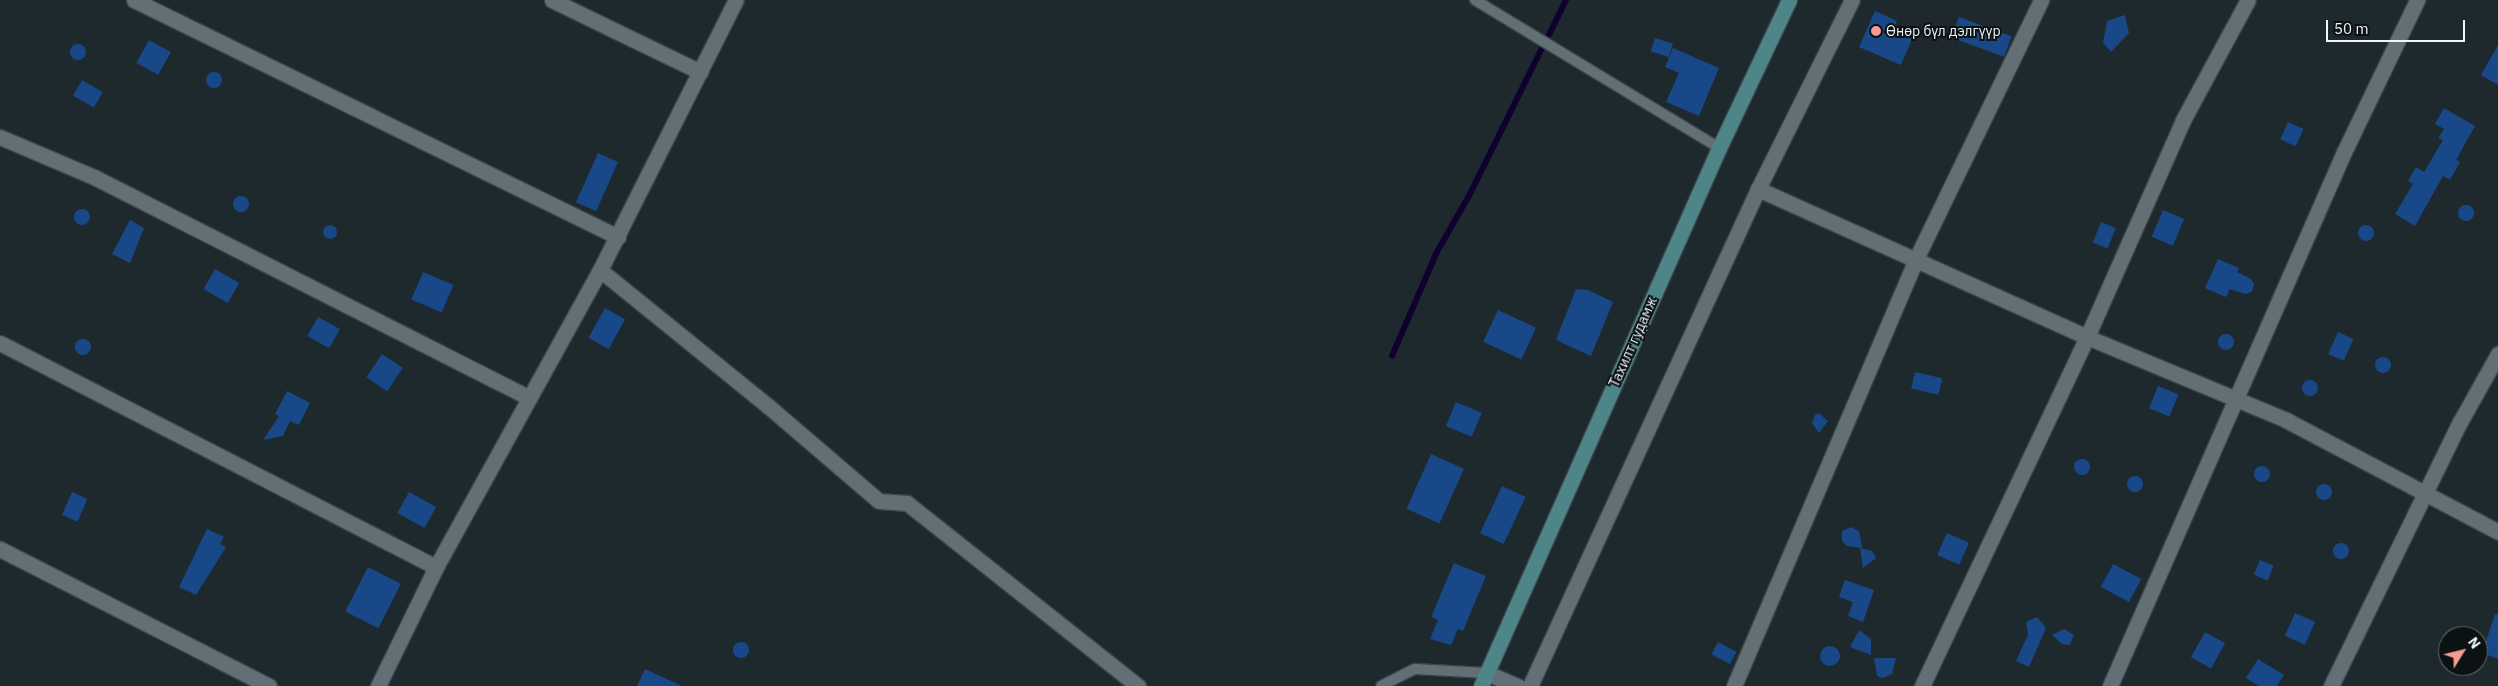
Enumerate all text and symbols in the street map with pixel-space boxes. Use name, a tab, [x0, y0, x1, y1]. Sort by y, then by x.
scale bar	[2328, 10, 2467, 42]
text: 50 m	[2334, 19, 2369, 38]
place label: Өнөр бүл дэлгүүр	[1886, 23, 2001, 39]
marker: Өнөр бүл дэлгүүр	[1870, 25, 1882, 37]
street label: Тахилт гудамж	[1606, 294, 1660, 390]
north arrow	[2438, 626, 2488, 676]
text: N	[2464, 633, 2485, 652]

